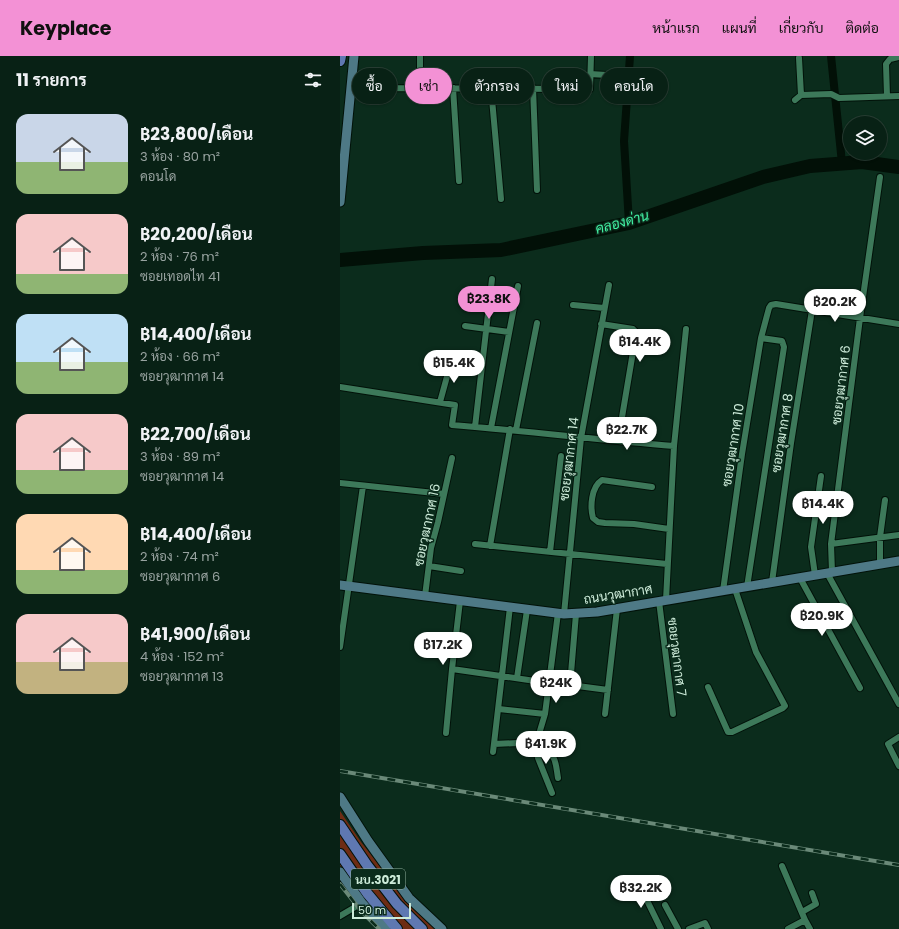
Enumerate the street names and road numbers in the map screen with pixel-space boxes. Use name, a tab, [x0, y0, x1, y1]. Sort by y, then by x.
street label: ซอยวุฒากาศ 6	[827, 344, 855, 426]
street label: ซอยวุฒากาศ 8	[766, 392, 798, 474]
street label: ซอยวุฒากาศ 10	[717, 402, 749, 488]
street label: ซอยวุฒากาศ 14	[554, 416, 584, 502]
street label: ซอยวุฒากาศ 16	[409, 482, 445, 568]
street label: ถนนวุฒากาศ	[582, 579, 654, 609]
street label: ซอยวุฒากาศ 7	[663, 617, 691, 697]
road number: นบ.3021	[351, 869, 405, 889]

